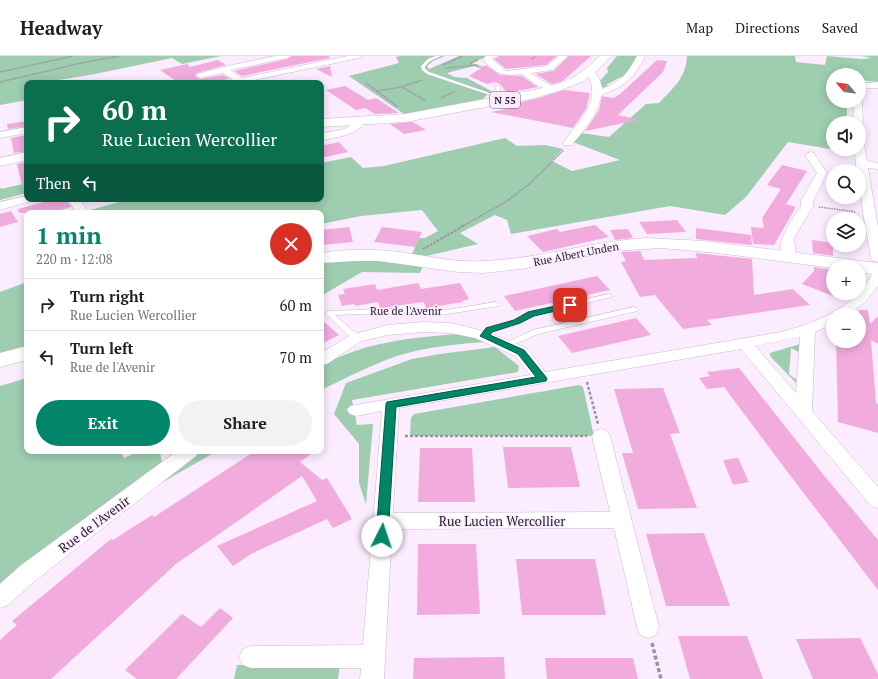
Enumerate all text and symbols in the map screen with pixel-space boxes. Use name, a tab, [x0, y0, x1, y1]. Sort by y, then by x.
text: Headway	[20, 15, 102, 40]
text: Map	[686, 18, 713, 37]
text: Directions	[735, 18, 800, 37]
text: Saved	[822, 18, 858, 37]
north arrow	[826, 68, 866, 108]
map controls	[826, 68, 866, 348]
text: 60 m	[102, 91, 167, 128]
road number: N 55	[490, 92, 520, 108]
icon: right	[36, 96, 88, 148]
button: sound	[826, 116, 866, 156]
text: Rue Lucien Wercollier	[102, 127, 277, 151]
button: search	[826, 164, 866, 204]
icon: left	[79, 172, 101, 194]
text: Then	[36, 173, 71, 193]
button: layers	[826, 212, 866, 252]
text: 1 min	[36, 219, 102, 251]
button: close	[270, 223, 312, 265]
street label: Rue Albert Unden	[532, 239, 620, 269]
text: 220 m · 12:08	[36, 250, 113, 268]
button: +	[826, 260, 866, 300]
text: Turn right	[70, 286, 145, 306]
pin	[553, 288, 587, 322]
icon: right	[36, 294, 58, 316]
icon: arrive	[559, 294, 581, 316]
text: 60 m	[279, 295, 312, 315]
street label: Rue de l'Avenir	[370, 304, 443, 318]
text: Rue Lucien Wercollier	[70, 306, 197, 324]
button: −	[826, 308, 866, 348]
text: Turn left	[70, 338, 134, 358]
icon: left	[36, 346, 58, 368]
text: 70 m	[279, 347, 312, 367]
text: Rue de l'Avenir	[70, 358, 155, 376]
button: Exit	[36, 400, 170, 446]
button: Share	[178, 400, 312, 446]
street label: Rue de l'Avenir	[55, 491, 133, 557]
street label: Rue Lucien Wercollier	[439, 512, 565, 530]
position arrow	[361, 515, 403, 557]

